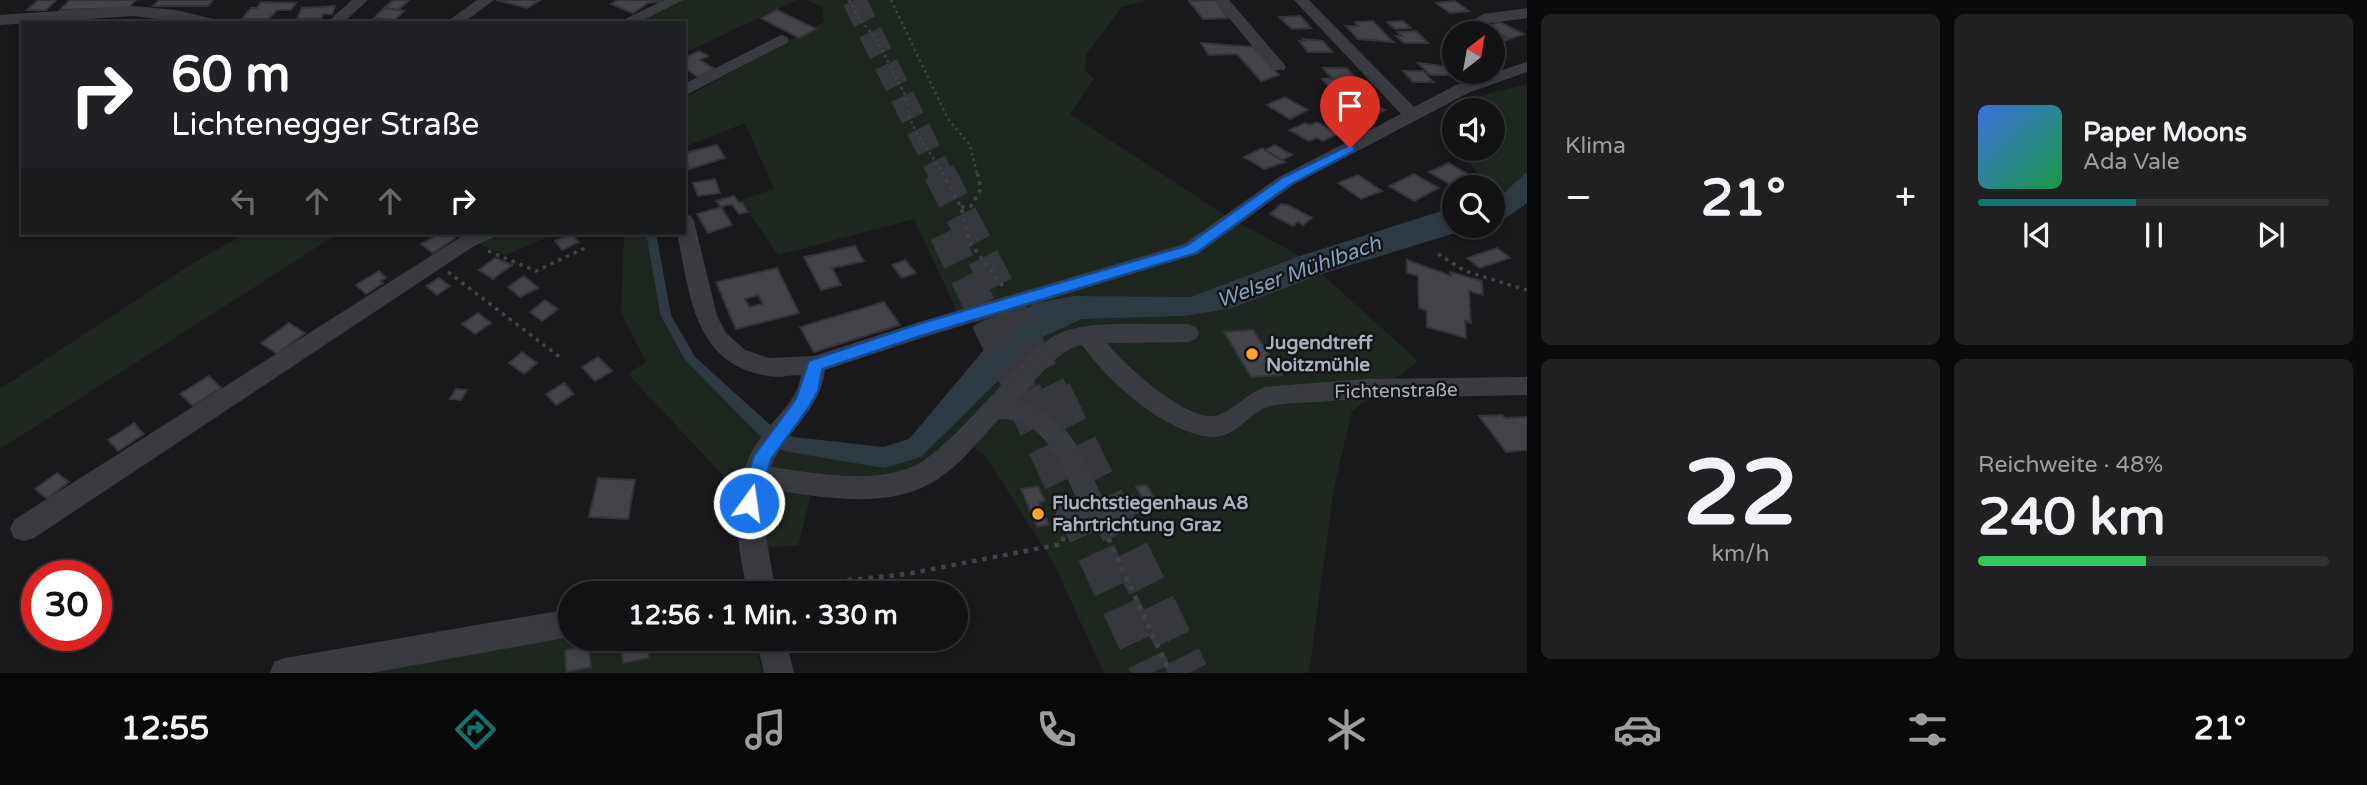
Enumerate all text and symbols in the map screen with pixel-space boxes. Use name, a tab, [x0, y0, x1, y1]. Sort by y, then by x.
north arrow	[1442, 21, 1505, 84]
map controls	[1442, 21, 1505, 238]
text: 60 m	[171, 46, 290, 105]
icon: right	[56, 49, 147, 140]
pin	[1320, 76, 1380, 148]
icon: arrive	[1331, 87, 1369, 125]
button: sound	[1442, 98, 1505, 161]
text: Lichtenegger Straße	[171, 106, 479, 144]
text: Paper Moons	[2083, 117, 2247, 148]
text: Klima	[1565, 132, 1626, 160]
text: Ada Vale	[2083, 148, 2180, 176]
text: 21°	[1701, 167, 1786, 230]
button: search	[1442, 175, 1505, 238]
text: −	[1565, 175, 1592, 221]
text: +	[1895, 175, 1916, 221]
icon: left	[225, 182, 263, 220]
icon: ahead	[298, 182, 336, 220]
icon: ahead	[371, 182, 409, 220]
icon: right	[444, 182, 482, 220]
icon: previous	[2018, 216, 2056, 254]
icon: pause	[2135, 216, 2173, 254]
icon: next	[2252, 216, 2290, 254]
water label: Welser Mühlbach	[1214, 230, 1386, 313]
place label: Jugendtreff Noitzmühle	[1265, 332, 1374, 376]
marker: Jugendtreff Noitzmühle	[1244, 346, 1260, 362]
street label: Fichtenstraße	[1334, 379, 1458, 403]
text: 22	[1683, 439, 1798, 549]
text: Reichweite · 48%	[1978, 451, 2163, 479]
position arrow	[712, 466, 786, 540]
text: 240 km	[1978, 486, 2166, 549]
place label: Fluchtstiegenhaus A8 Fahrtrichtung Graz	[1052, 492, 1249, 537]
marker: Fluchtstiegenhaus A8 Fahrtrichtung Graz	[1030, 506, 1046, 522]
text: km/h	[1712, 540, 1769, 568]
speed limit sign: 30	[21, 560, 112, 651]
text: 12:56 · 1 Min. · 330 m	[628, 600, 898, 631]
icon: directions	[451, 705, 500, 754]
icon: music	[741, 705, 790, 754]
icon: phone	[1032, 705, 1081, 754]
icon: climate	[1322, 705, 1371, 754]
icon: car	[1613, 705, 1662, 754]
icon: filters	[1903, 705, 1952, 754]
text: 12:55	[121, 710, 209, 748]
text: 21°	[2194, 710, 2246, 748]

